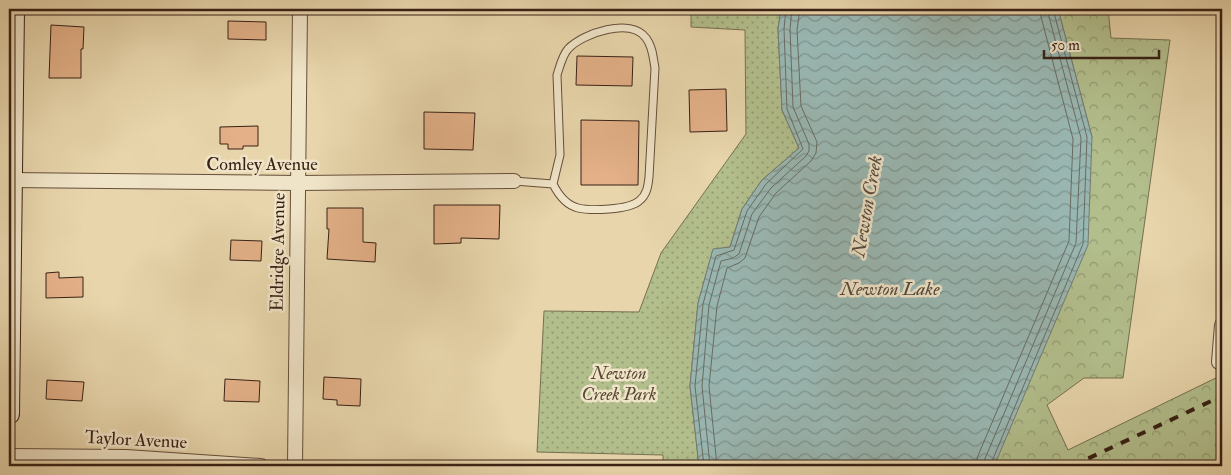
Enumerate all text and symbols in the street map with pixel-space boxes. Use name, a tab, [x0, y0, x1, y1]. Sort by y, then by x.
scale bar	[1044, 28, 1158, 60]
text: 50 m	[1051, 36, 1080, 55]
street label: Comley Avenue	[206, 153, 318, 176]
water label: Newton Creek	[846, 153, 888, 259]
street label: Eldridge Avenue	[265, 192, 291, 312]
water label: Newton Lake	[840, 277, 940, 301]
park label: Newton Creek Park	[581, 362, 657, 406]
street label: Taylor Avenue	[84, 426, 188, 454]

